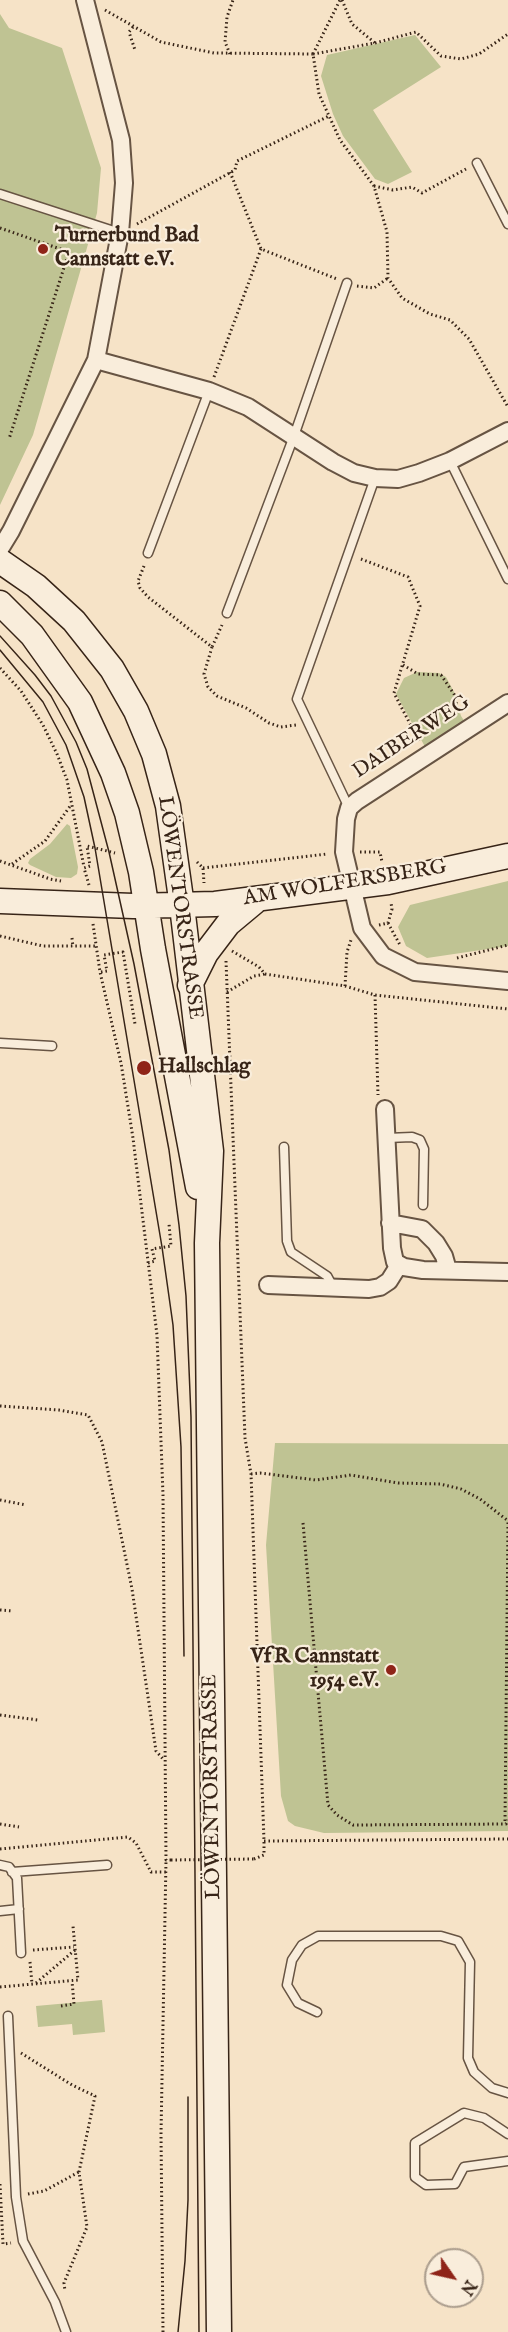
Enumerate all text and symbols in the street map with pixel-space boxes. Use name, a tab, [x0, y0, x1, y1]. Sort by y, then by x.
place label: Turnerbund Bad Cannstatt e.V.	[55, 224, 199, 274]
marker: Turnerbund Bad Cannstatt e.V.	[36, 242, 50, 256]
street label: DAIBERWEG	[349, 691, 475, 785]
street label: LÖWENTORSTRASSE	[151, 795, 207, 1021]
street label: AM WOLFERSBERG	[242, 855, 448, 913]
place label: Hallschlag	[158, 1055, 250, 1081]
marker: Hallschlag	[135, 1059, 153, 1077]
place label: VfR Cannstatt 1954 e.V.	[250, 1645, 379, 1695]
marker: VfR Cannstatt 1954 e.V.	[384, 1663, 398, 1677]
street label: LÖWENTORSTRASSE	[198, 1674, 228, 1900]
north arrow	[424, 2248, 484, 2308]
text: N	[455, 2276, 479, 2298]

